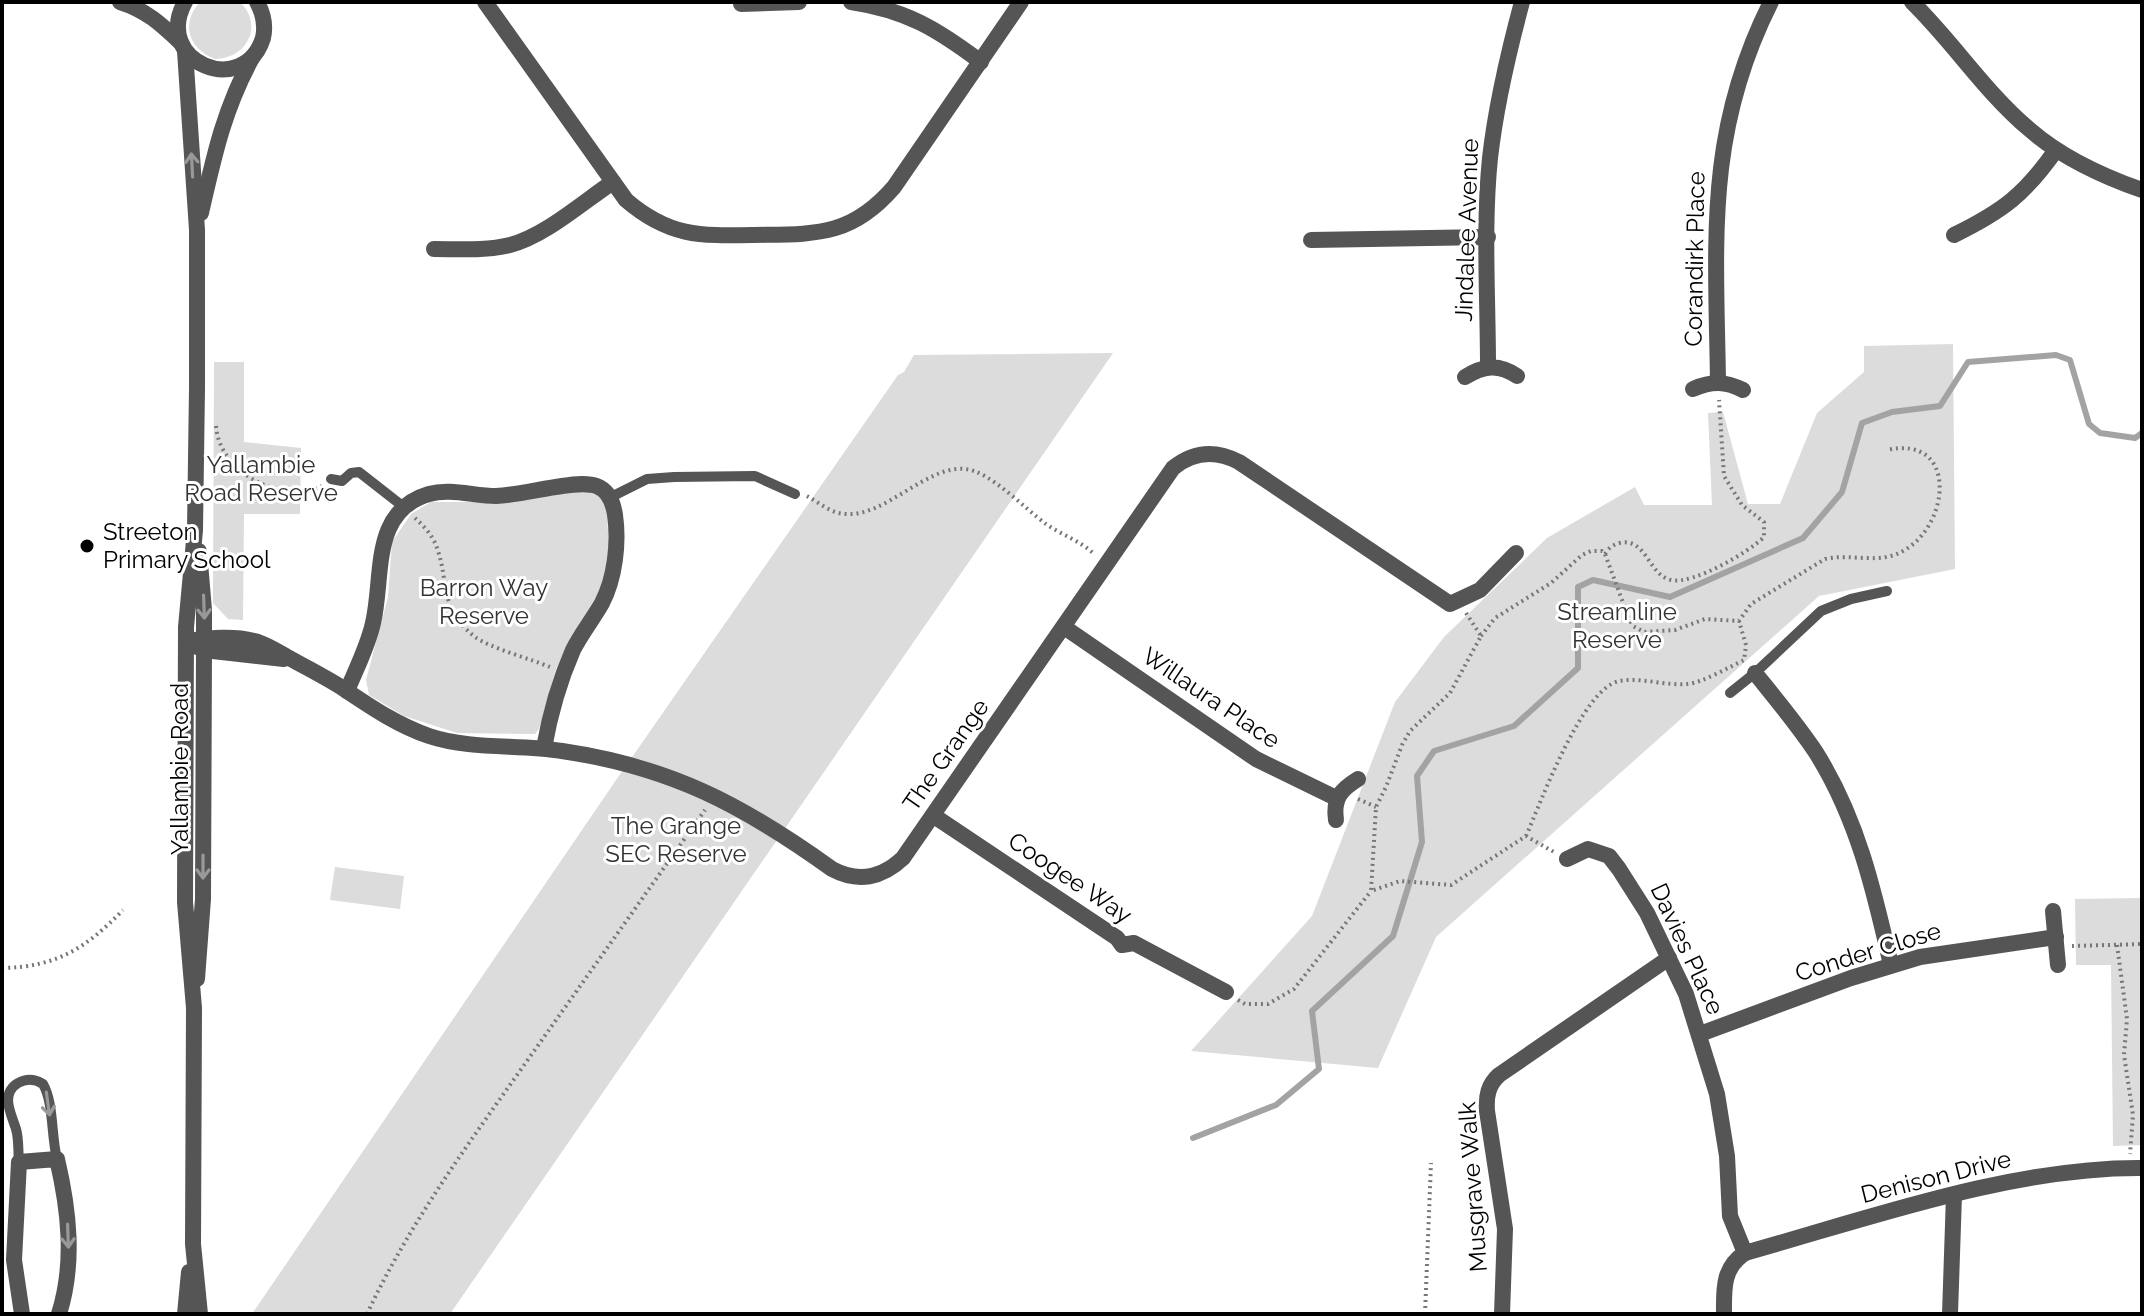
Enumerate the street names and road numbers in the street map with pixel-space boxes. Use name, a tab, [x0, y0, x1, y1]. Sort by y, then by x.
street label: Jindalee Avenue	[1449, 138, 1484, 322]
street label: Corandirk Place	[1678, 171, 1711, 347]
street label: Willaura Place	[1137, 641, 1286, 754]
street label: Yallambie Road	[165, 683, 194, 855]
street label: The Grange	[896, 693, 995, 816]
street label: Coogee Way	[1003, 826, 1138, 930]
street label: Davies Place	[1644, 879, 1730, 1019]
street label: Conder Close	[1792, 916, 1944, 987]
street label: Musgrave Walk	[1452, 1101, 1493, 1273]
street label: Denison Drive	[1858, 1144, 2014, 1209]

